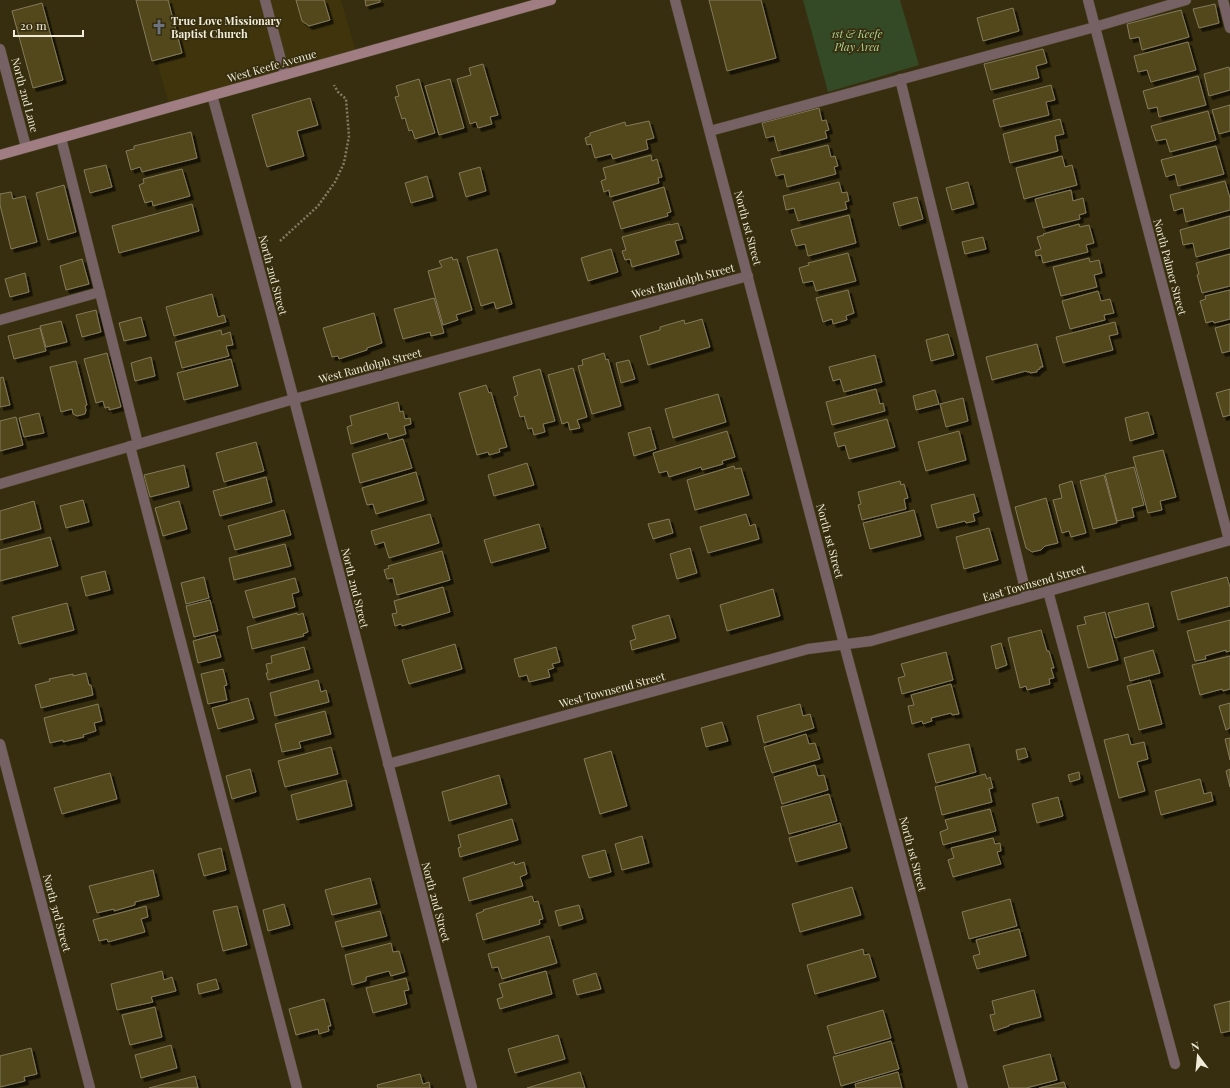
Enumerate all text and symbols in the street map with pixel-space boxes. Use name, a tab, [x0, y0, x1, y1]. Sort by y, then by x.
scale bar	[14, 12, 83, 38]
place label: True Love Missionary Baptist Church	[171, 13, 282, 41]
text: 20 m	[20, 17, 47, 33]
church icon: True Love Missionary Baptist Church	[150, 18, 168, 36]
park label: 1st & Keefe Play Area	[831, 26, 883, 54]
street label: West Keefe Avenue	[225, 45, 319, 86]
street label: North 2nd Lane	[8, 56, 43, 134]
street label: North 1st Street	[731, 189, 766, 267]
street label: North Palmer Street	[1150, 217, 1191, 317]
street label: North 2nd Street	[256, 233, 291, 317]
street label: West Randolph Street	[629, 260, 736, 302]
street label: West Randolph Street	[316, 345, 423, 387]
street label: North 1st Street	[813, 502, 848, 580]
street label: North 2nd Street	[338, 546, 373, 630]
street label: East Townsend Street	[981, 561, 1087, 604]
street label: West Townsend Street	[556, 668, 667, 711]
street label: North 1st Street	[896, 815, 931, 893]
street label: North 2nd Street	[419, 860, 454, 944]
street label: North 3rd Street	[40, 872, 75, 953]
north arrow	[1178, 1036, 1218, 1076]
text: N	[1189, 1038, 1201, 1054]

